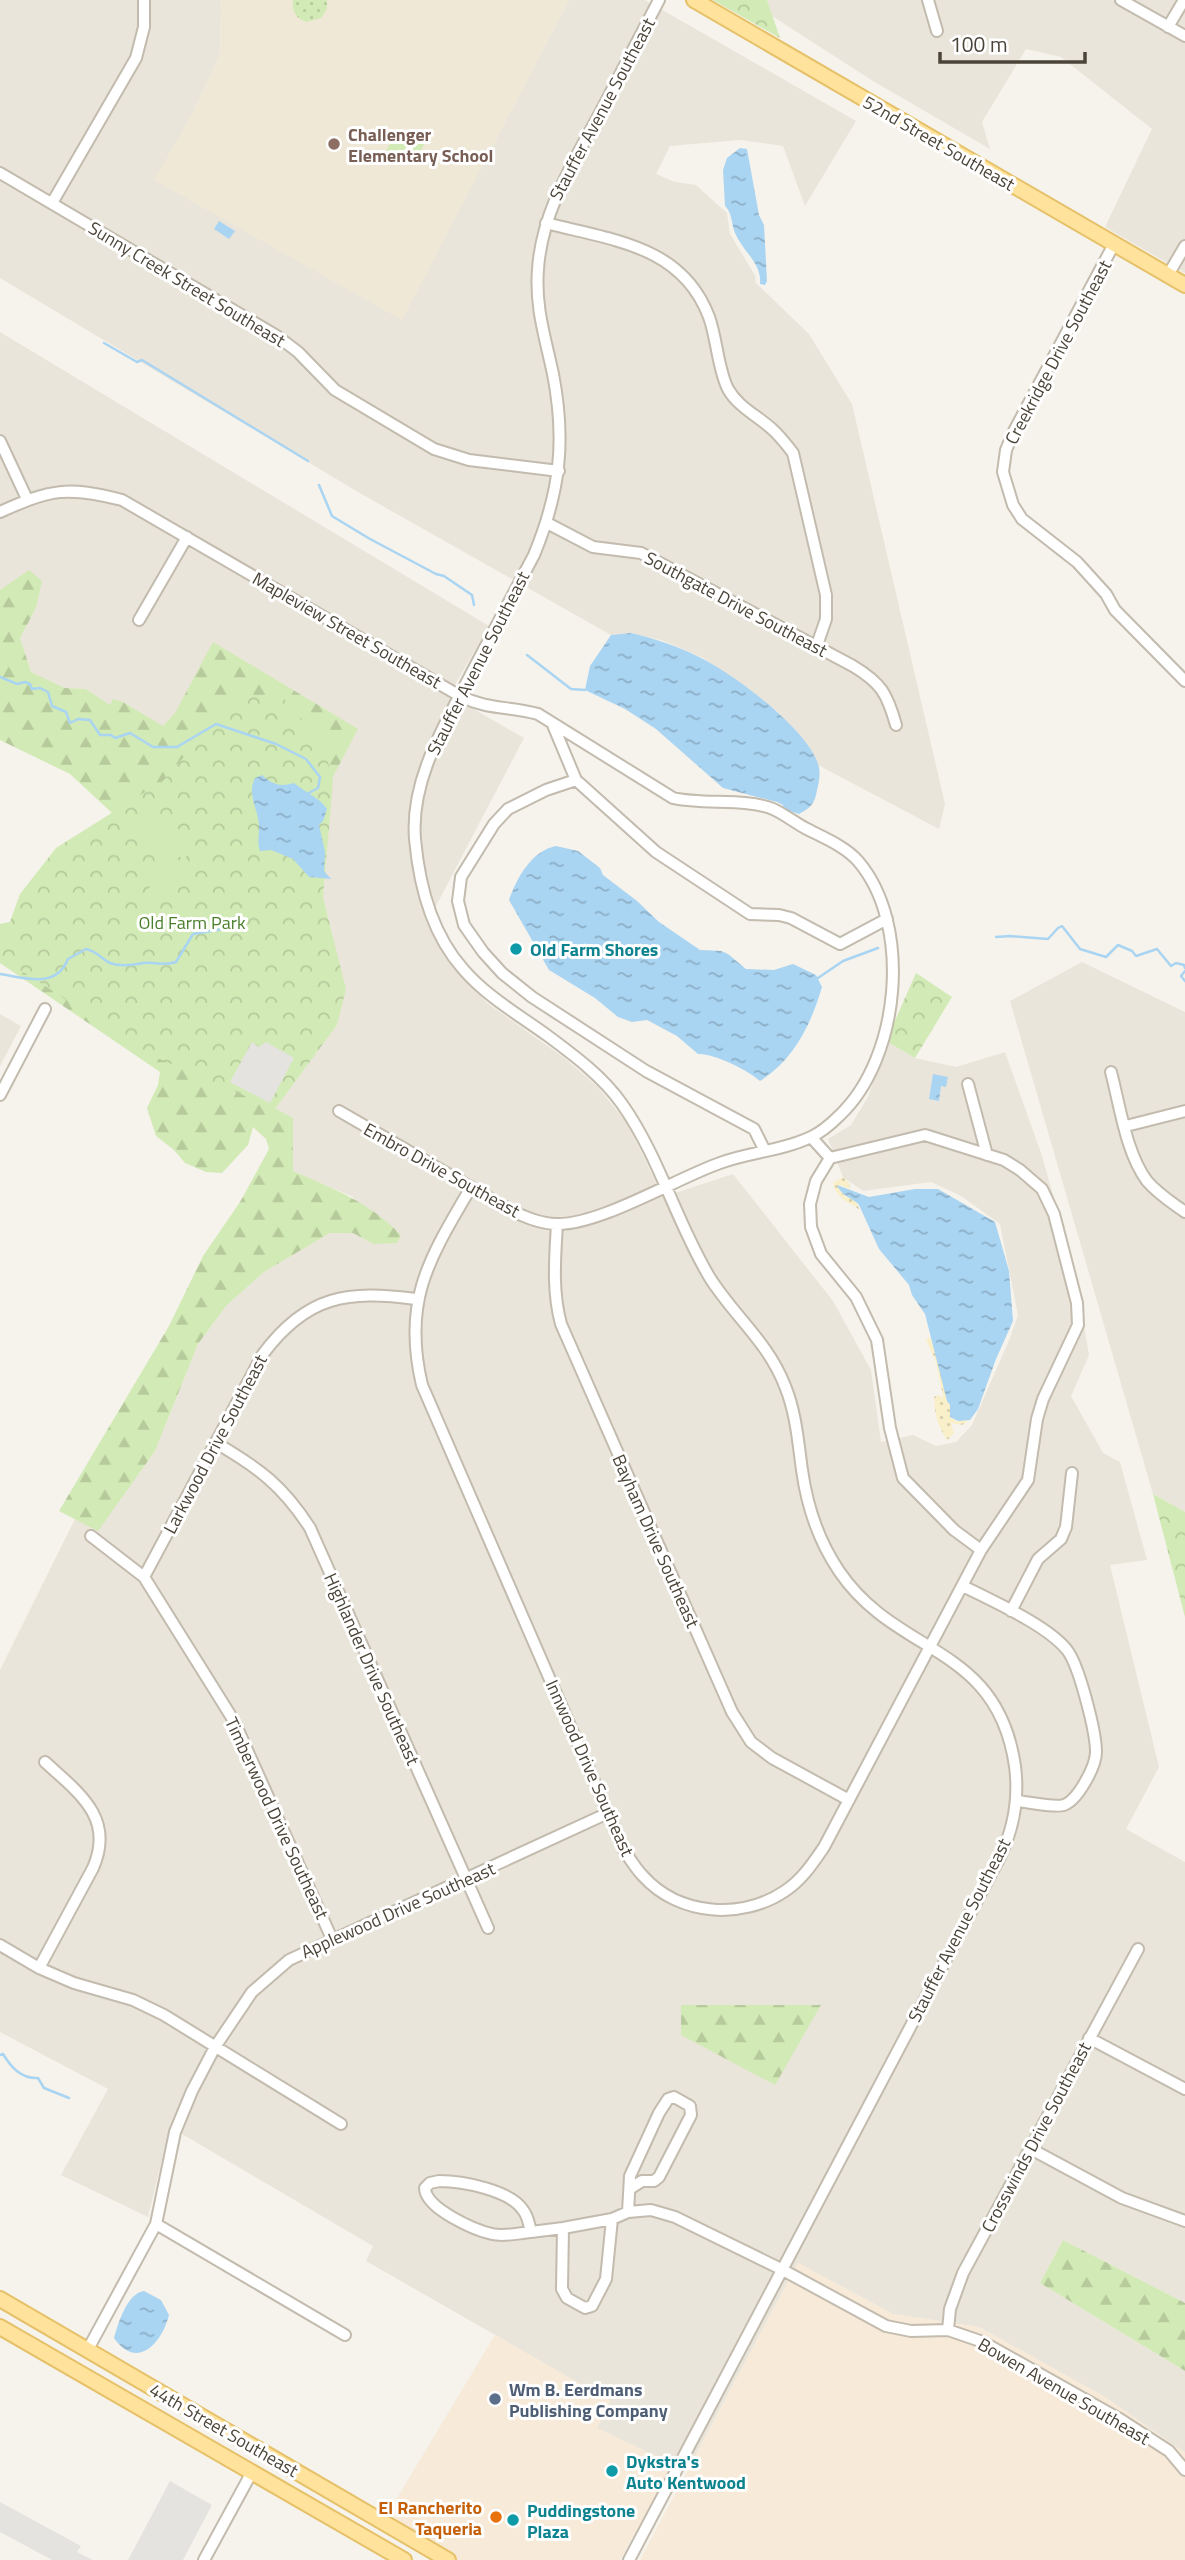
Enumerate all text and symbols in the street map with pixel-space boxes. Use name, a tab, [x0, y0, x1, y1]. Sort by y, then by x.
street label: Stauffer Avenue Southeast	[542, 12, 662, 205]
scale bar	[940, 21, 1085, 65]
text: 100 m	[950, 28, 1007, 60]
street label: 52nd Street Southeast	[858, 88, 1020, 198]
place label: Challenger Elementary School	[348, 121, 493, 169]
marker: Challenger Elementary School	[326, 136, 342, 152]
street label: Sunny Creek Street Southeast	[83, 214, 291, 354]
street label: Creekridge Drive Southeast	[998, 254, 1118, 449]
street label: Southgate Drive Southeast	[640, 544, 833, 664]
street label: Mapleview Street Southeast	[248, 565, 447, 696]
street label: Stauffer Avenue Southeast	[420, 566, 537, 760]
park label: Old Farm Park	[138, 909, 246, 936]
place label: Old Farm Shores	[530, 936, 658, 963]
marker: Old Farm Shores	[508, 941, 524, 957]
street label: Embro Drive Southeast	[359, 1116, 526, 1225]
street label: Larkwood Drive Southeast	[156, 1349, 274, 1538]
street label: Bayham Drive Southeast	[606, 1450, 707, 1633]
street label: Highlander Drive Southeast	[317, 1569, 427, 1770]
street label: Innwood Drive Southeast	[539, 1675, 641, 1861]
street label: Timberwood Drive Southeast	[218, 1712, 336, 1924]
street label: Stauffer Avenue Southeast	[901, 1833, 1018, 2027]
street label: Applewood Drive Southeast	[297, 1855, 500, 1965]
street label: Crosswinds Drive Southeast	[974, 2036, 1098, 2237]
street label: Bowen Avenue Southeast	[973, 2331, 1156, 2452]
street label: 44th Street Southeast	[144, 2376, 304, 2484]
place label: Wm B. Eerdmans Publishing Company	[509, 2376, 668, 2424]
marker: Wm B. Eerdmans Publishing Company	[487, 2391, 503, 2407]
place label: Dykstra's Auto Kentwood	[626, 2448, 746, 2496]
marker: Dykstra's Auto Kentwood	[604, 2463, 620, 2479]
place label: El Rancherito Taqueria	[378, 2494, 482, 2542]
place label: Puddingstone Plaza	[527, 2497, 635, 2545]
marker: El Rancherito Taqueria	[488, 2509, 504, 2525]
marker: Puddingstone Plaza	[505, 2512, 521, 2528]

